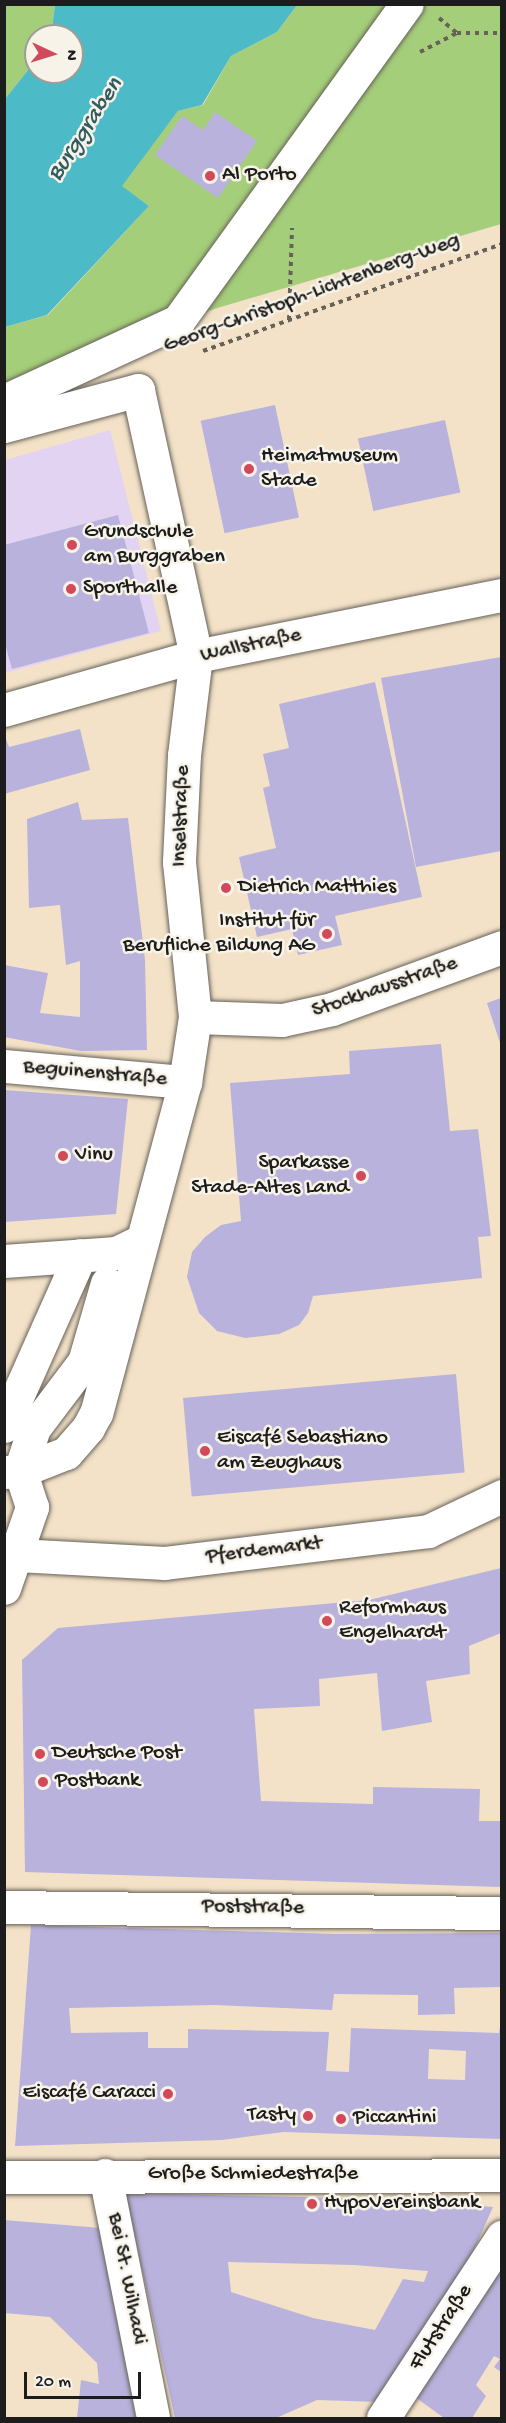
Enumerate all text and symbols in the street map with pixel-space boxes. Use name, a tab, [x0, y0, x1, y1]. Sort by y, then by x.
north arrow	[24, 24, 84, 84]
text: N	[61, 49, 80, 61]
water label: Burggraben	[42, 73, 130, 187]
place label: Al Porto	[222, 163, 297, 189]
marker: Al Porto	[203, 169, 217, 183]
street label: Georg-Christoph-Lichtenberg-Weg	[160, 228, 464, 360]
place label: Heimatmuseum Stade	[261, 443, 398, 494]
marker: Heimatmuseum Stade	[242, 462, 256, 476]
place label: Grundschule am Burggraben	[84, 519, 225, 570]
marker: Grundschule am Burggraben	[65, 538, 79, 552]
place label: Sporthalle	[83, 576, 177, 602]
marker: Sporthalle	[64, 582, 78, 596]
street label: Wallstraße	[198, 622, 304, 670]
street label: Inselstraße	[167, 765, 197, 867]
place label: Dietrich Matthies	[238, 875, 396, 901]
marker: Dietrich Matthies	[219, 881, 233, 895]
place label: Institut für Berufliche Bildung AG	[123, 908, 315, 960]
marker: Institut für Berufliche Bildung AG	[320, 927, 334, 941]
street label: Stockhausstraße	[309, 951, 461, 1025]
street label: Beguinenstraße	[22, 1055, 168, 1093]
place label: Vinu	[75, 1143, 113, 1169]
marker: Vinu	[56, 1149, 70, 1163]
place label: Sparkasse Stade-Altes Land	[191, 1150, 349, 1202]
marker: Sparkasse Stade-Altes Land	[354, 1169, 368, 1183]
place label: Eiscafé Sebastiano am Zeughaus	[217, 1425, 388, 1476]
marker: Eiscafé Sebastiano am Zeughaus	[198, 1444, 212, 1458]
street label: Pferdemarkt	[204, 1531, 324, 1571]
place label: Reformhaus Engelhardt	[339, 1595, 446, 1646]
marker: Reformhaus Engelhardt	[320, 1614, 334, 1628]
place label: Deutsche Post	[52, 1741, 182, 1767]
marker: Deutsche Post	[33, 1747, 47, 1761]
place label: Postbank	[55, 1769, 140, 1795]
marker: Postbank	[36, 1775, 50, 1789]
street label: Poststraße	[202, 1894, 304, 1922]
place label: Eiscafé Caracci	[23, 2081, 156, 2107]
marker: Eiscafé Caracci	[161, 2087, 175, 2101]
place label: Tasty	[247, 2103, 296, 2129]
place label: Piccantini	[353, 2106, 436, 2132]
marker: Tasty	[301, 2109, 315, 2123]
marker: Piccantini	[334, 2112, 348, 2126]
street label: Große Schmiedestraße	[148, 2162, 358, 2188]
place label: HypoVereinsbank	[324, 2191, 480, 2217]
marker: HypoVereinsbank	[305, 2197, 319, 2211]
street label: Bei St. Wilhadi	[100, 2211, 152, 2347]
street label: Flutstraße	[404, 2280, 480, 2376]
scale bar	[27, 2360, 144, 2398]
text: 20 m	[35, 2372, 71, 2393]

